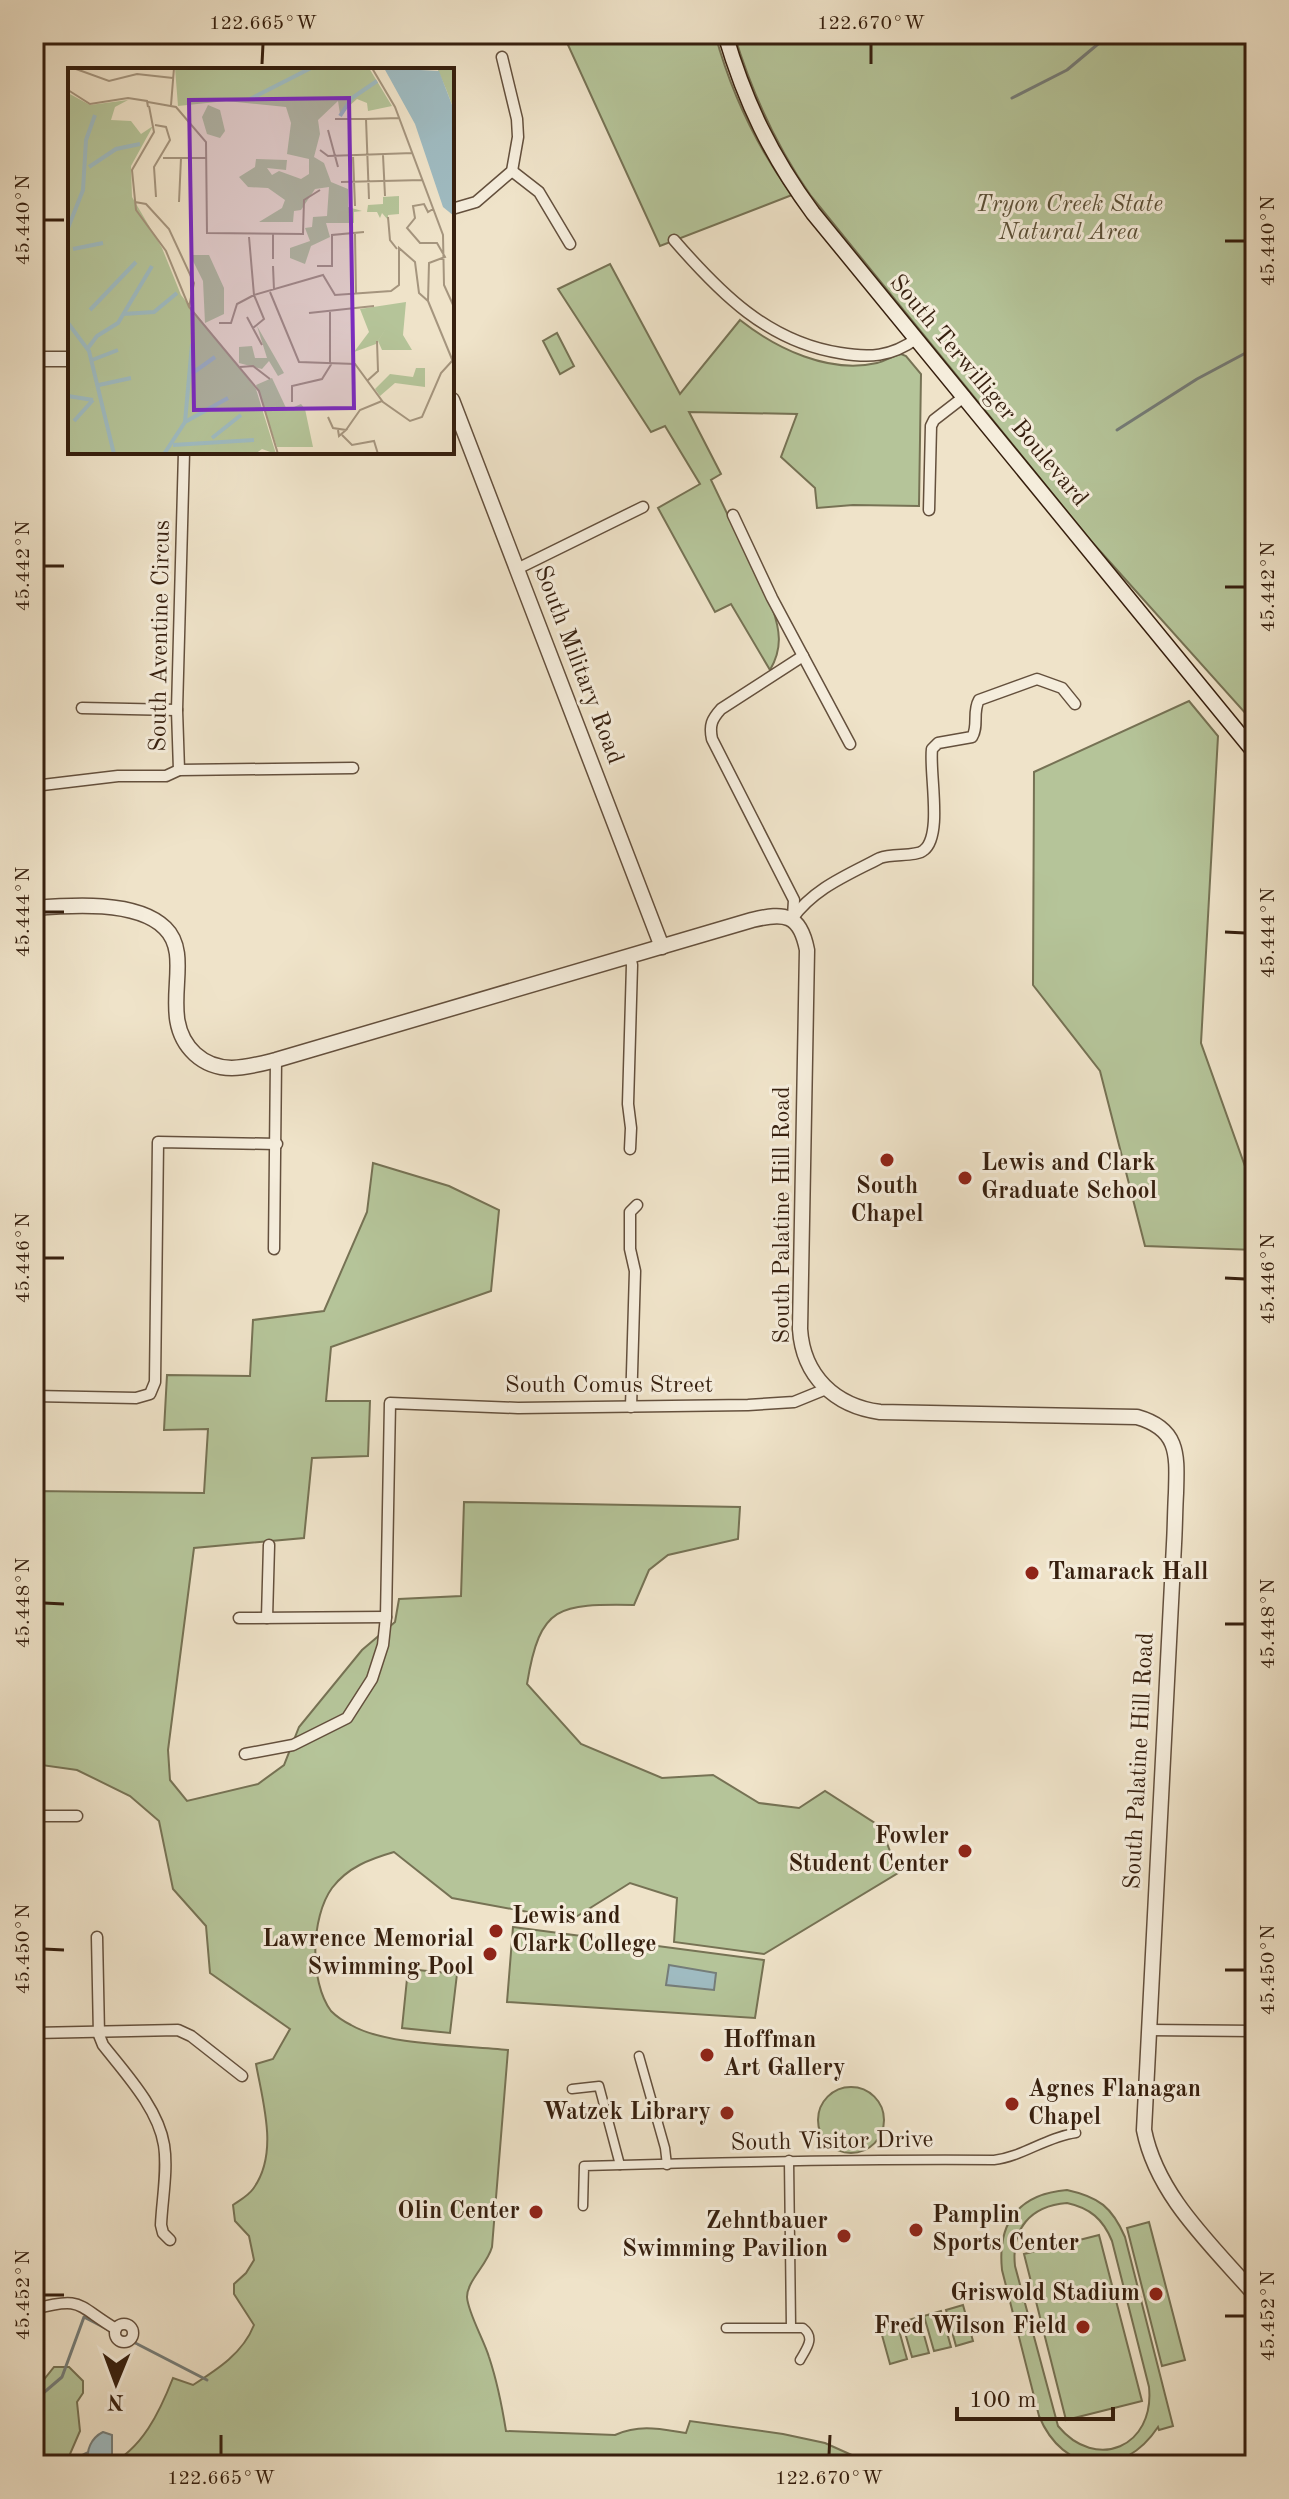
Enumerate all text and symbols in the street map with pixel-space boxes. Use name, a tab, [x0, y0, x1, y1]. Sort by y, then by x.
text: 122.665°W	[209, 14, 317, 34]
text: 122.670°W	[817, 14, 925, 34]
inset map	[68, 68, 454, 454]
text: 45.440°N	[14, 175, 34, 265]
park label: Tryon Creek State Natural Area	[975, 193, 1163, 245]
text: 45.440°N	[1259, 196, 1279, 286]
street label: South Terwilliger Boulevard	[884, 271, 1092, 511]
street label: South Aventine Circus	[147, 520, 175, 752]
text: 45.442°N	[14, 521, 34, 611]
text: 45.442°N	[1259, 542, 1279, 632]
street label: South Military Road	[529, 563, 627, 767]
text: 45.444°N	[14, 867, 34, 957]
text: 45.444°N	[1259, 888, 1279, 978]
street label: South Palatine Hill Road	[771, 1086, 795, 1344]
marker: South Chapel	[878, 1151, 896, 1169]
place label: Lewis and Clark Graduate School	[981, 1152, 1157, 1204]
marker: Lewis and Clark Graduate School	[956, 1169, 974, 1187]
place label: South Chapel	[850, 1175, 924, 1227]
text: 45.446°N	[14, 1213, 34, 1303]
text: 45.446°N	[1259, 1234, 1279, 1324]
street label: South Comus Street	[505, 1374, 713, 1398]
text: 45.448°N	[14, 1558, 34, 1648]
place label: Tamarack Hall	[1048, 1561, 1208, 1585]
marker: Tamarack Hall	[1023, 1564, 1041, 1582]
text: 45.448°N	[1259, 1579, 1279, 1669]
street label: South Palatine Hill Road	[1121, 1632, 1159, 1890]
place label: Fowler Student Center	[788, 1825, 949, 1877]
marker: Fowler Student Center	[956, 1842, 974, 1860]
text: 45.450°N	[14, 1904, 34, 1994]
place label: Lewis and Clark College	[512, 1905, 657, 1957]
marker: Lewis and Clark College	[487, 1922, 505, 1940]
text: 45.450°N	[1259, 1925, 1279, 2015]
place label: Lawrence Memorial Swimming Pool	[262, 1928, 474, 1980]
marker: Lawrence Memorial Swimming Pool	[481, 1945, 499, 1963]
place label: Hoffman Art Gallery	[723, 2029, 846, 2081]
marker: Hoffman Art Gallery	[698, 2046, 716, 2064]
place label: Agnes Flanagan Chapel	[1028, 2078, 1201, 2130]
marker: Agnes Flanagan Chapel	[1003, 2095, 1021, 2113]
place label: Watzek Library	[543, 2101, 711, 2125]
marker: Watzek Library	[718, 2104, 736, 2122]
street label: South Visitor Drive	[730, 2128, 934, 2156]
place label: Olin Center	[397, 2200, 520, 2224]
marker: Olin Center	[527, 2203, 545, 2221]
place label: Pamplin Sports Center	[932, 2204, 1079, 2256]
place label: Zehntbauer Swimming Pavilion	[622, 2210, 828, 2262]
marker: Pamplin Sports Center	[907, 2221, 925, 2239]
marker: Zehntbauer Swimming Pavilion	[835, 2227, 853, 2245]
text: 45.452°N	[14, 2250, 34, 2340]
text: 45.452°N	[1259, 2271, 1279, 2361]
place label: Griswold Stadium	[950, 2282, 1140, 2306]
marker: Griswold Stadium	[1147, 2285, 1165, 2303]
place label: Fred Wilson Field	[873, 2315, 1067, 2339]
marker: Fred Wilson Field	[1074, 2318, 1092, 2336]
north arrow	[76, 2343, 156, 2423]
scale bar	[957, 2371, 1113, 2421]
text: 100 m	[969, 2389, 1037, 2413]
text: N	[107, 2390, 124, 2412]
text: 122.665°W	[167, 2469, 275, 2489]
text: 122.670°W	[775, 2469, 883, 2489]

